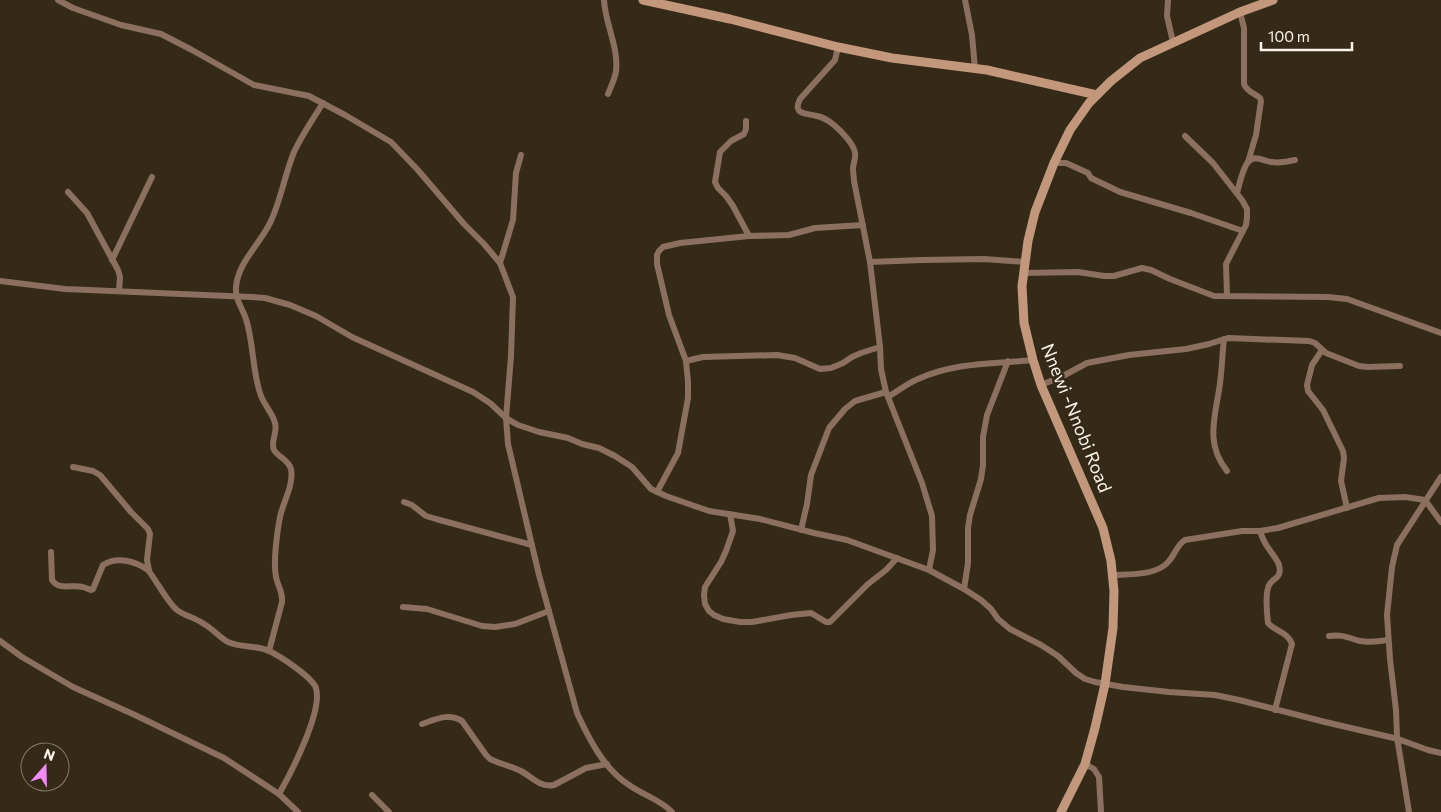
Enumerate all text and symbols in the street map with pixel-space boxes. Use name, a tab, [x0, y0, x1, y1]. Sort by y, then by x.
scale bar	[1261, 20, 1352, 52]
text: 100 m	[1268, 27, 1310, 45]
street label: Nnewi -Nnobi Road	[1037, 340, 1117, 495]
north arrow	[20, 742, 70, 792]
text: N	[42, 745, 57, 764]

